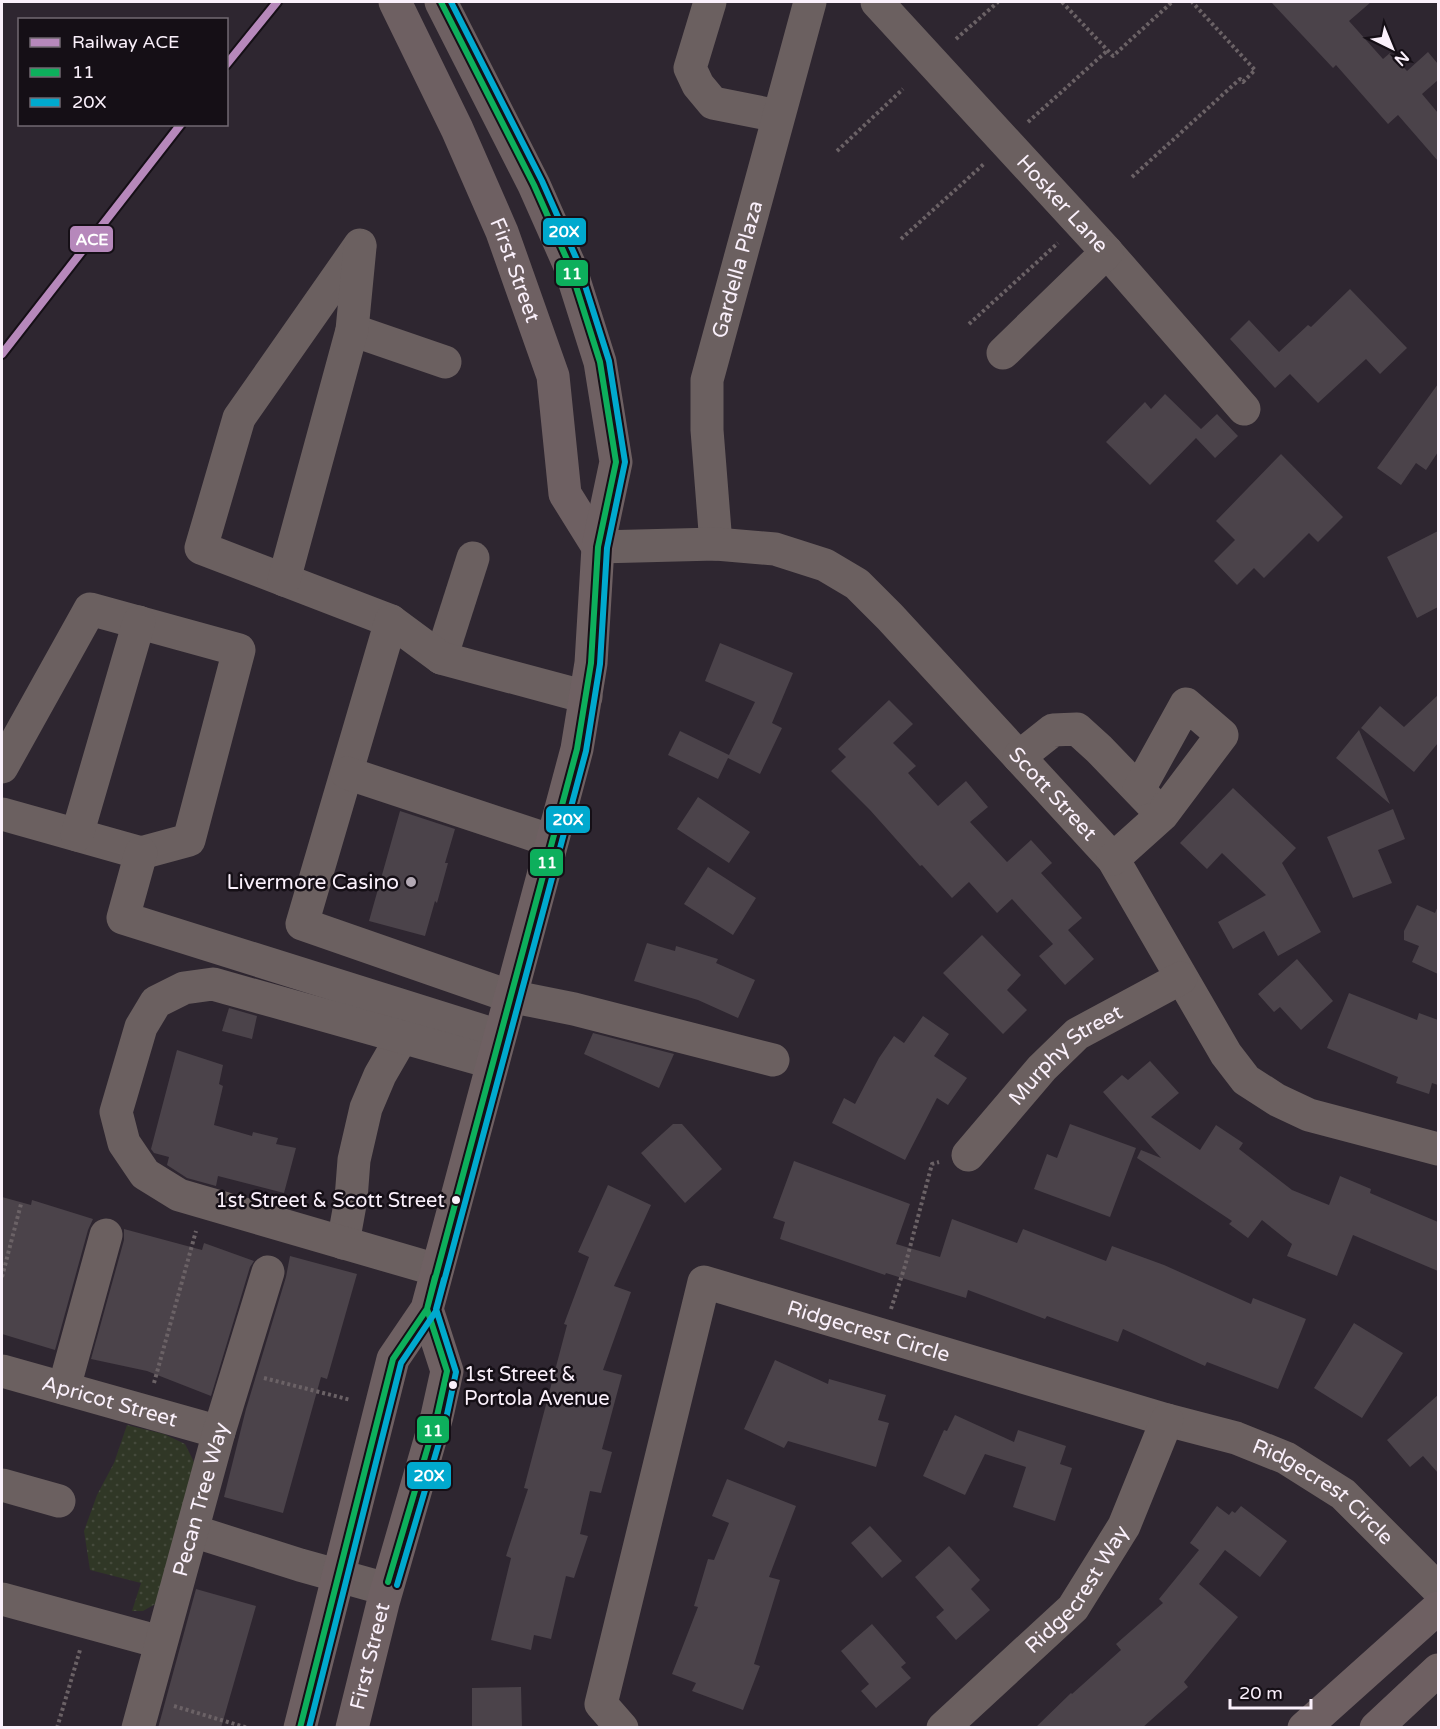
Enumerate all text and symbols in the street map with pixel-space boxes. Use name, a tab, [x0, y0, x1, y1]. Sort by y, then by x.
legend	[18, 18, 228, 126]
north arrow	[1362, 18, 1422, 78]
text: Railway ACE	[72, 31, 180, 53]
text: N	[1390, 47, 1413, 70]
text: 11	[72, 61, 95, 83]
text: 20X	[72, 91, 107, 113]
street label: Hosker Lane	[1011, 150, 1113, 258]
street label: Gardella Plaza	[707, 198, 768, 341]
street label: First Street	[484, 214, 545, 326]
line badge: 20X	[542, 217, 587, 246]
text: 20X	[549, 222, 580, 242]
line badge: ACE	[69, 225, 114, 253]
text: ACE	[75, 230, 109, 250]
line badge: 11	[555, 259, 589, 287]
text: 11	[562, 264, 582, 284]
street label: Scott Street	[1003, 742, 1102, 846]
line badge: 20X	[545, 805, 591, 834]
text: 20X	[553, 810, 584, 830]
line badge: 11	[529, 848, 564, 877]
text: 11	[537, 853, 557, 873]
place label: Livermore Casino	[226, 870, 399, 895]
marker: Livermore Casino	[404, 875, 418, 889]
street label: Murphy Street	[1004, 1000, 1127, 1111]
place label: 1st Street & Scott Street	[215, 1189, 445, 1213]
marker: 1st Street & Scott Street	[450, 1194, 462, 1206]
street label: Ridgecrest Circle	[784, 1295, 953, 1368]
place label: 1st Street & Portola Avenue	[464, 1363, 610, 1411]
street label: Apricot Street	[39, 1371, 180, 1433]
marker: 1st Street & Portola Avenue	[447, 1379, 459, 1391]
line badge: 11	[416, 1415, 450, 1444]
street label: Pecan Tree Way	[168, 1419, 234, 1579]
text: 11	[423, 1421, 443, 1441]
street label: Ridgecrest Circle	[1249, 1434, 1399, 1550]
line badge: 20X	[406, 1461, 452, 1490]
text: 20X	[414, 1466, 445, 1486]
street label: Ridgecrest Way	[1020, 1521, 1134, 1659]
street label: First Street	[345, 1600, 396, 1712]
scale bar	[1230, 1672, 1311, 1710]
text: 20 m	[1239, 1682, 1283, 1704]

